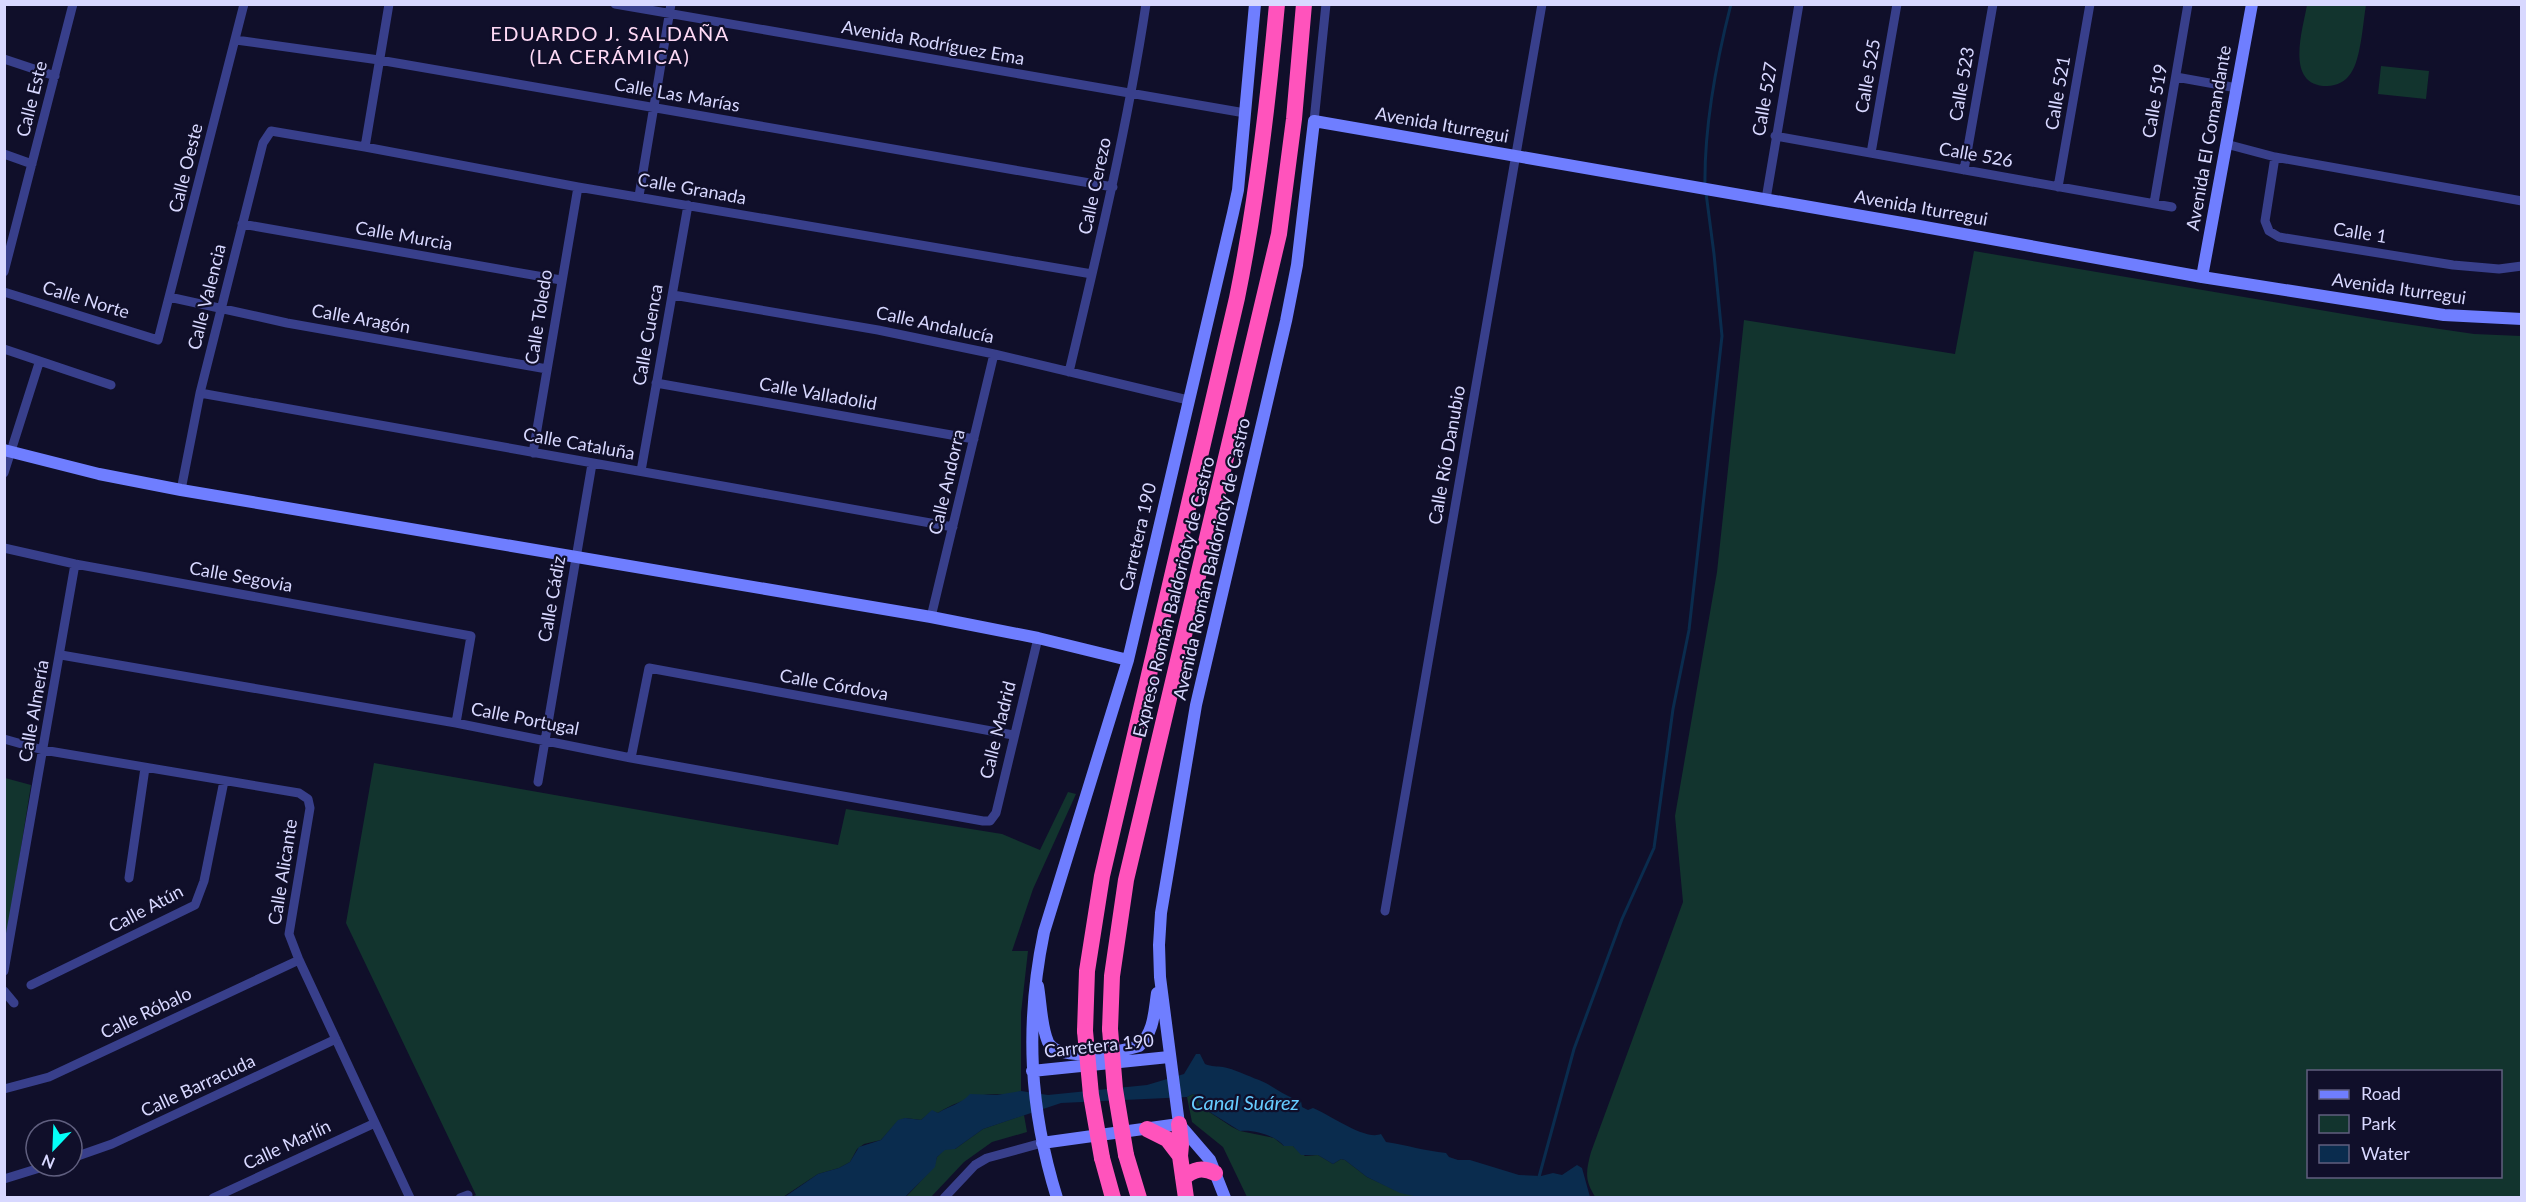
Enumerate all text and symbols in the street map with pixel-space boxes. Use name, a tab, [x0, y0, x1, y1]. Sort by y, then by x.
street label: Avenida Rodríguez Ema	[840, 15, 1026, 69]
district label: EDUARDO J. SALDAÑA (LA CERÁMICA)	[490, 21, 730, 68]
street label: Calle 525	[1850, 37, 1884, 115]
street label: Avenida El Comandante	[2181, 43, 2235, 232]
street label: Calle 523	[1944, 45, 1978, 123]
street label: Calle 521	[2040, 54, 2074, 132]
street label: Calle Este	[11, 58, 51, 139]
street label: Calle 527	[1747, 60, 1781, 138]
street label: Calle 519	[2137, 62, 2171, 140]
street label: Calle Las Marías	[613, 72, 742, 116]
street label: Avenida Iturregui	[1374, 101, 1511, 147]
street label: Calle Oeste	[163, 121, 207, 215]
street label: Calle Cerezo	[1073, 135, 1115, 236]
street label: Calle 526	[1937, 137, 2015, 171]
street label: Calle Granada	[636, 168, 748, 208]
street label: Avenida Iturregui	[1853, 184, 1990, 230]
street label: Calle Murcia	[354, 216, 454, 254]
street label: Calle 1	[2332, 217, 2389, 247]
street label: Calle Valencia	[182, 242, 230, 352]
street label: Calle Toledo	[520, 268, 556, 366]
street label: Avenida Iturregui	[2331, 268, 2468, 308]
street label: Calle Norte	[40, 275, 132, 323]
street label: Calle Cuenca	[627, 282, 667, 387]
street label: Calle Aragón	[310, 299, 412, 338]
street label: Calle Andalucía	[874, 301, 996, 347]
street label: Calle Valladolid	[758, 372, 879, 414]
street label: Calle Río Danubio	[1423, 384, 1469, 526]
street label: Avenida Román Baldorioty de Castro	[1168, 416, 1254, 702]
street label: Calle Cataluña	[522, 422, 637, 464]
street label: Calle Andorra	[923, 427, 969, 537]
street label: Expreso Román Baldorioty de Castro	[1127, 454, 1219, 739]
street label: Carretera 190	[1114, 481, 1160, 593]
street label: Calle Cádiz	[533, 554, 569, 644]
street label: Calle Segovia	[188, 556, 295, 596]
street label: Calle Almería	[13, 658, 53, 764]
street label: Calle Córdova	[778, 664, 890, 704]
street label: Calle Madrid	[974, 679, 1020, 781]
street label: Calle Portugal	[469, 697, 581, 739]
street label: Calle Alicante	[263, 817, 301, 926]
street label: Calle Atún	[105, 879, 187, 937]
street label: Calle Róbalo	[97, 981, 195, 1043]
street label: Carretera 190	[1043, 1028, 1155, 1062]
street label: Calle Barracuda	[137, 1049, 258, 1121]
legend	[2307, 1070, 2502, 1178]
text: Road	[2361, 1082, 2401, 1104]
water label: Canal Suárez	[1191, 1090, 1299, 1114]
text: Park	[2361, 1112, 2397, 1134]
street label: Calle Marlín	[239, 1114, 334, 1174]
north arrow	[24, 1118, 84, 1178]
text: Water	[2361, 1142, 2410, 1164]
text: N	[39, 1151, 57, 1173]

